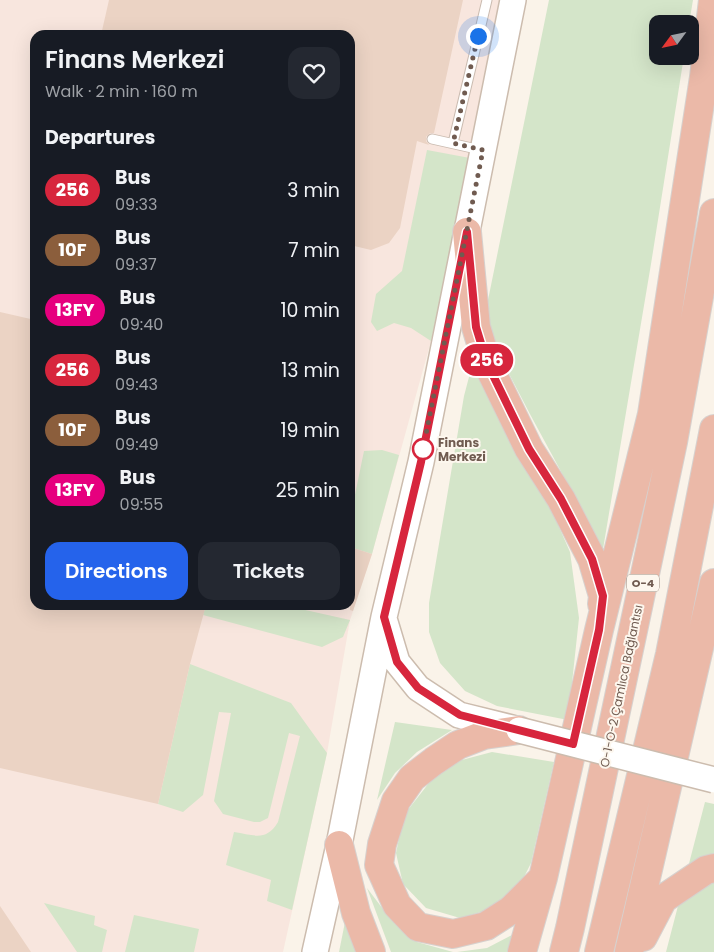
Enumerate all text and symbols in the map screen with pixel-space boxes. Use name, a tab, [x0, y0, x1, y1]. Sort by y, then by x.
north arrow	[649, 15, 699, 65]
map controls	[649, 15, 699, 65]
your location	[466, 24, 491, 49]
text: Finans Merkezi	[45, 43, 224, 76]
button: heart	[288, 47, 340, 99]
text: Walk · 2 min · 160 m	[45, 80, 198, 103]
text: Departures	[45, 124, 155, 151]
text: Bus	[115, 164, 151, 191]
text: 256	[56, 177, 89, 202]
text: 3 min	[287, 177, 340, 204]
text: 09:33	[115, 193, 157, 216]
text: Bus	[115, 224, 151, 251]
text: 10F	[58, 237, 87, 262]
text: 7 min	[288, 237, 340, 264]
text: 09:37	[115, 253, 157, 276]
text: Bus	[120, 284, 156, 311]
text: 13FY	[55, 297, 95, 322]
text: 10 min	[281, 297, 340, 324]
text: 09:40	[120, 313, 163, 336]
text: Bus	[115, 344, 151, 371]
line badge: 256	[458, 344, 516, 376]
text: 256	[470, 347, 504, 372]
text: 256	[56, 357, 89, 382]
text: 13 min	[281, 357, 340, 384]
text: 09:43	[115, 373, 158, 396]
text: Bus	[115, 404, 151, 431]
text: 10F	[58, 417, 87, 442]
text: 19 min	[280, 417, 340, 444]
text: 09:49	[115, 433, 159, 456]
place label: Finans Merkezi	[438, 434, 486, 465]
marker: Finans Merkezi	[412, 438, 434, 460]
text: Bus	[120, 464, 156, 491]
text: 13FY	[55, 477, 95, 502]
text: 25 min	[276, 477, 340, 504]
text: 09:55	[120, 493, 163, 516]
button: Directions	[45, 542, 188, 600]
button: Tickets	[198, 542, 340, 600]
road number: O-4	[627, 574, 659, 592]
street label: O-1-O-2 Çamlıca Bağlantısı	[595, 603, 647, 769]

